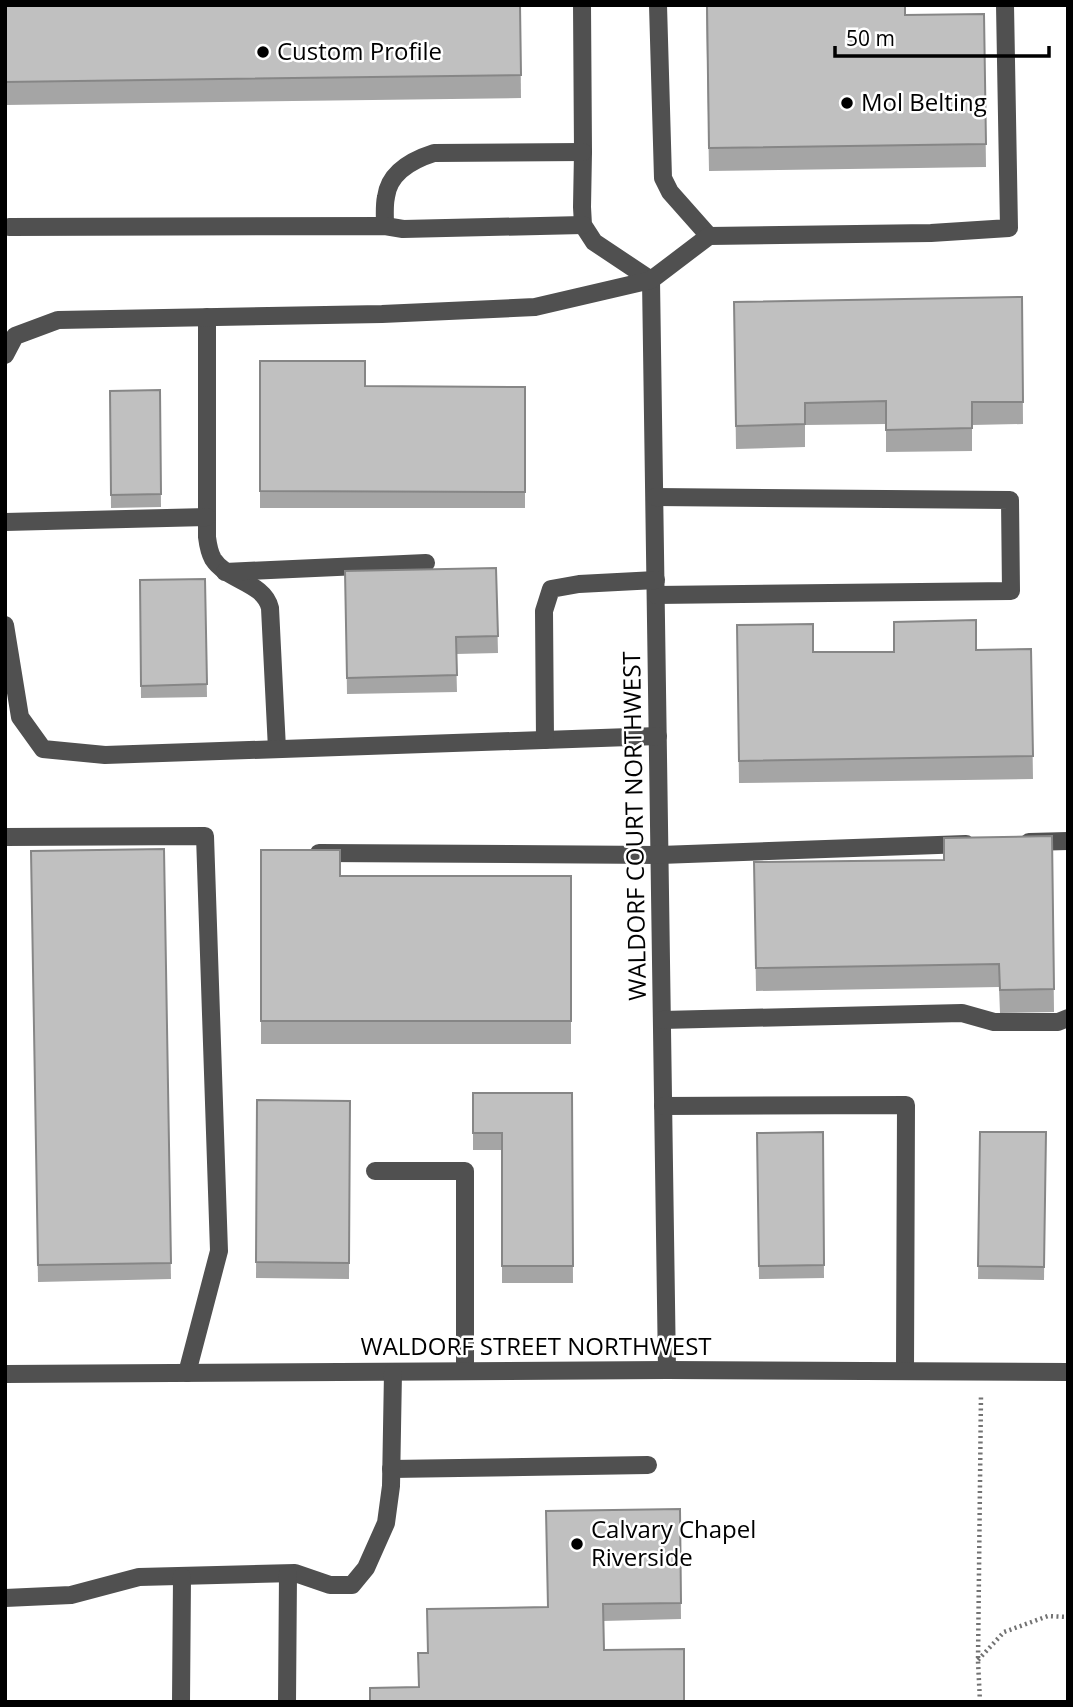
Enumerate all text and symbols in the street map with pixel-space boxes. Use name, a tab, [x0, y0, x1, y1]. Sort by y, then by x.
scale bar	[835, 14, 1048, 58]
text: 50 m	[846, 24, 895, 52]
place label: Custom Profile	[277, 34, 442, 67]
marker: Custom Profile	[255, 44, 271, 60]
place label: Mol Belting	[861, 85, 987, 118]
marker: Mol Belting	[839, 95, 855, 111]
street label: WALDORF COURT NORTHWEST	[614, 651, 653, 1001]
street label: WALDORF STREET NORTHWEST	[360, 1329, 712, 1362]
place label: Calvary Chapel Riverside	[591, 1512, 756, 1573]
marker: Calvary Chapel Riverside	[569, 1536, 585, 1552]

